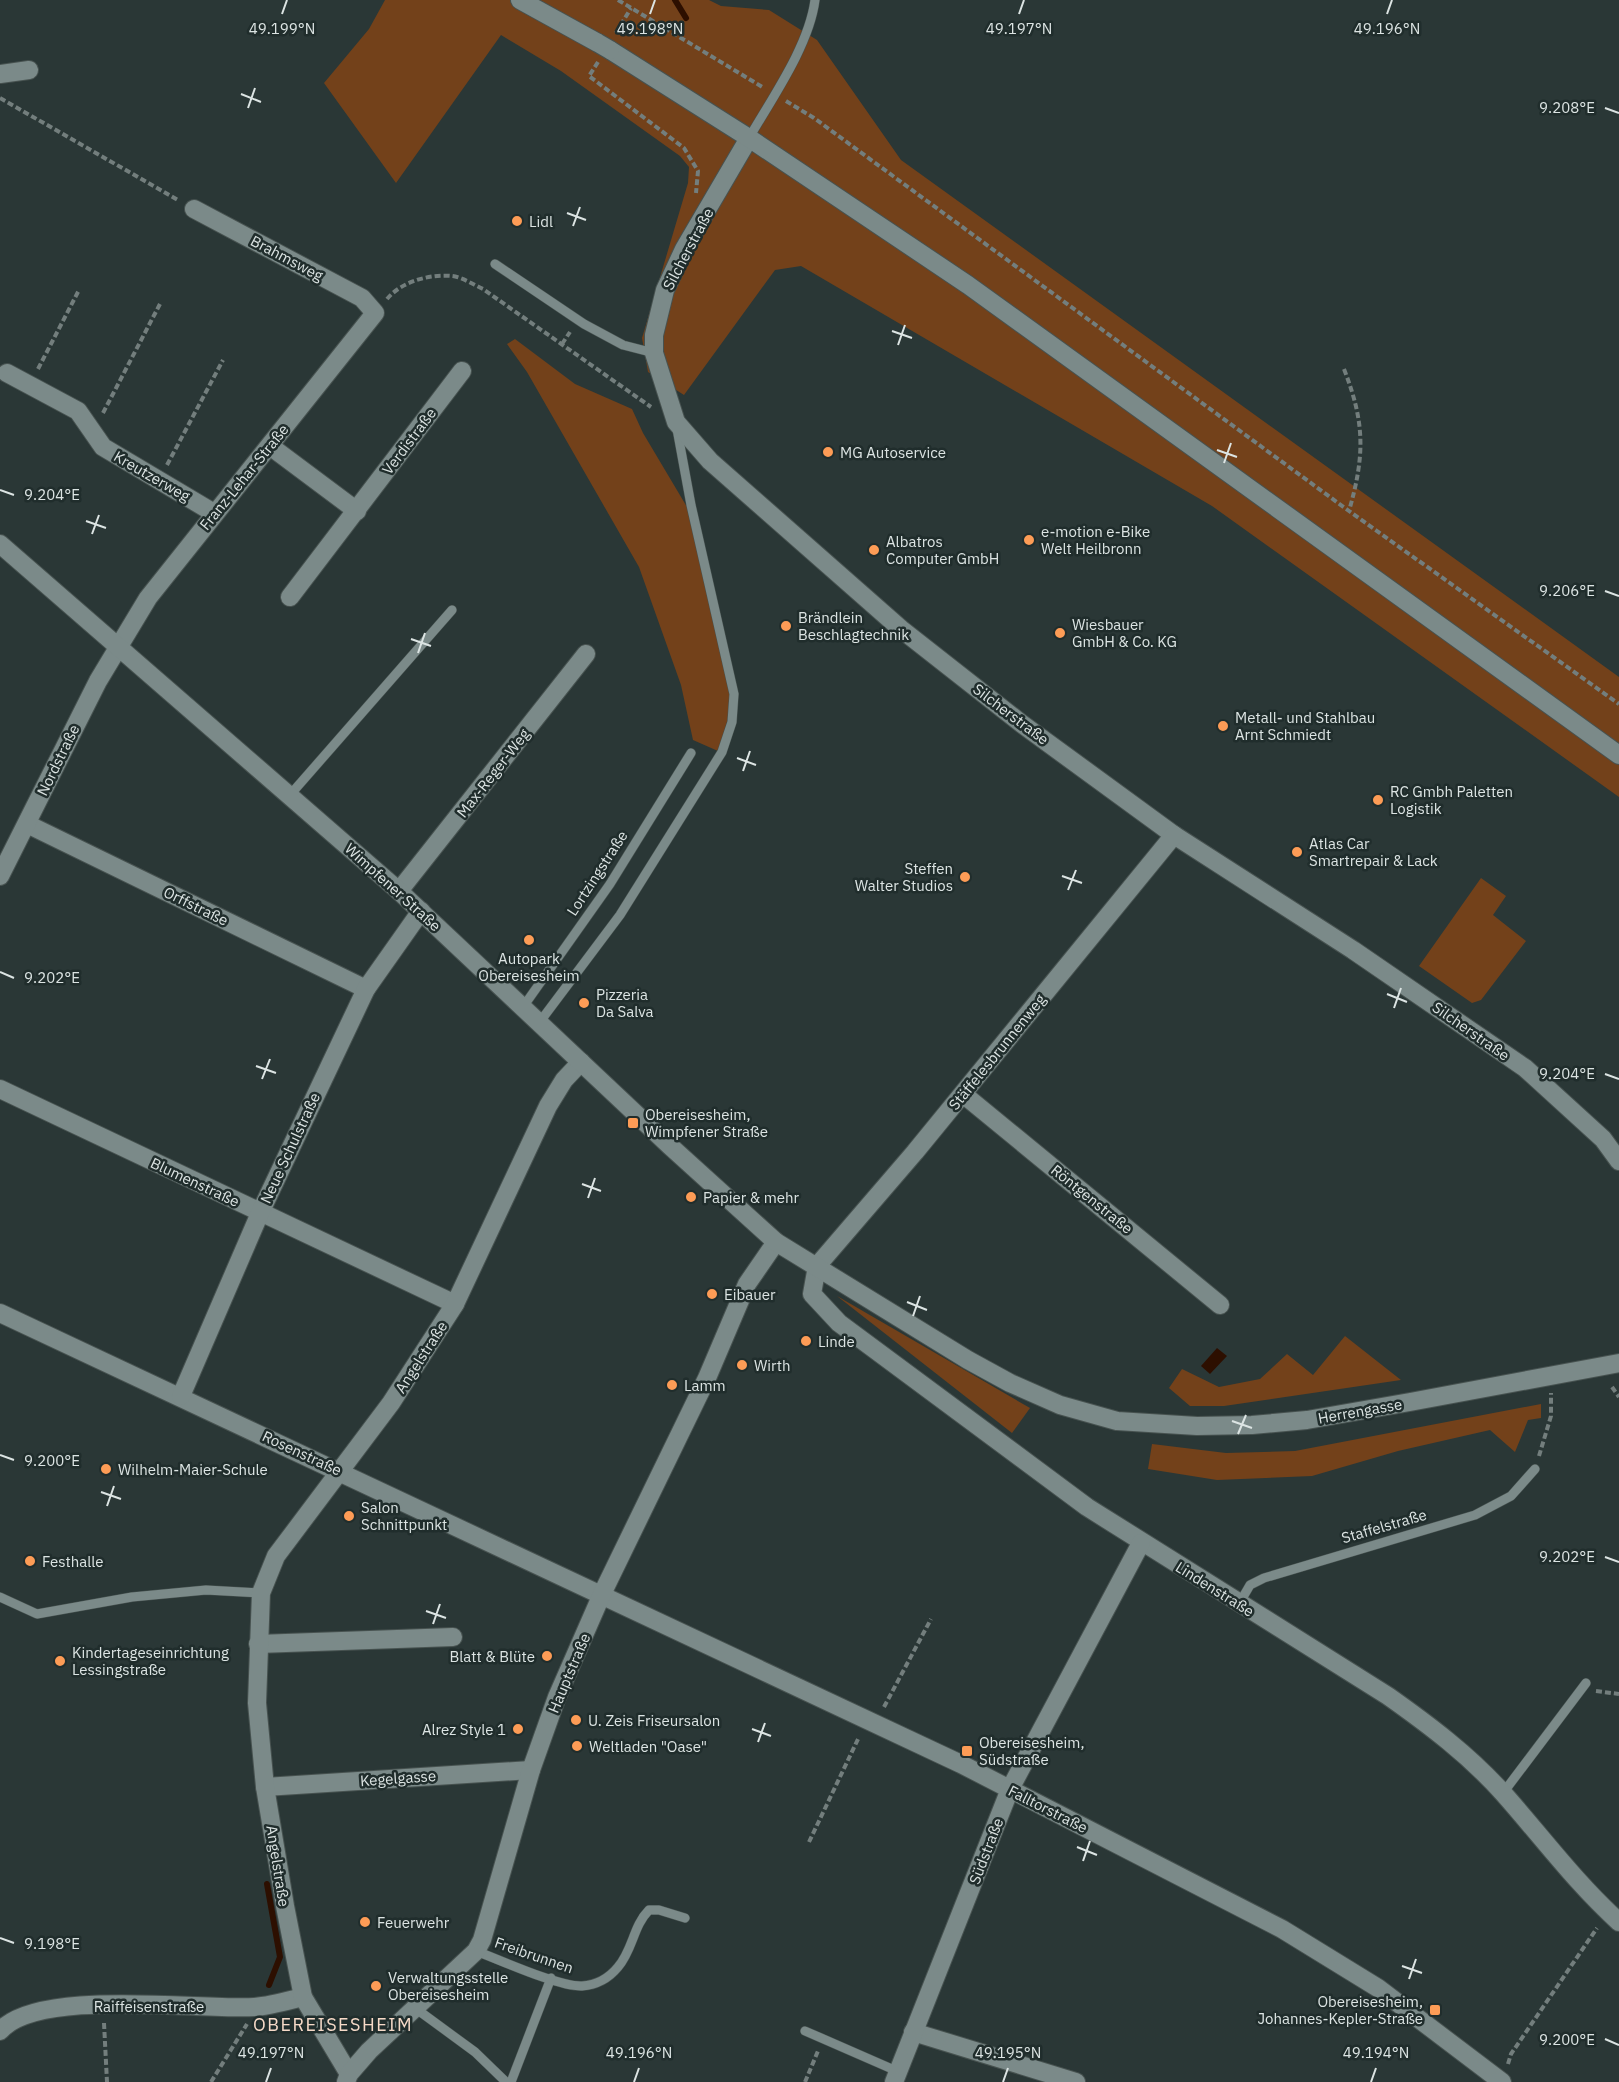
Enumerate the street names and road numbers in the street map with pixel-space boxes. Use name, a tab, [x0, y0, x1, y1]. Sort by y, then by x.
street label: Silcherstraße	[658, 205, 718, 293]
street label: Brahmsweg	[247, 231, 327, 285]
street label: Verdistraße	[378, 404, 440, 478]
street label: Franz-Lehar-Straße	[195, 420, 293, 534]
street label: Kreutzerweg	[110, 447, 194, 506]
street label: Silcherstraße	[969, 679, 1053, 749]
street label: Nordstraße	[33, 721, 83, 799]
street label: Max-Reger-Weg	[452, 725, 534, 821]
street label: Lortzingstraße	[562, 827, 632, 919]
street label: Wimpfener Straße	[341, 839, 445, 935]
street label: Orffstraße	[161, 882, 231, 930]
street label: Stäffelesbrunnenweg	[944, 990, 1050, 1114]
street label: Silcherstraße	[1429, 997, 1513, 1065]
street label: Neue Schulstraße	[256, 1089, 324, 1207]
street label: Blumenstraße	[147, 1153, 243, 1211]
street label: Röntgenstraße	[1047, 1160, 1137, 1238]
street label: Angelstraße	[391, 1317, 451, 1397]
street label: Herrengasse	[1316, 1394, 1404, 1428]
street label: Rosenstraße	[259, 1426, 345, 1480]
street label: Staffelstraße	[1339, 1505, 1429, 1547]
street label: Lindenstraße	[1172, 1557, 1258, 1621]
street label: Hauptstraße	[544, 1630, 594, 1716]
street label: Kegelgasse	[359, 1766, 437, 1790]
street label: Falltorstraße	[1005, 1781, 1091, 1837]
street label: Südstraße	[965, 1815, 1007, 1887]
street label: Angelstraße	[262, 1824, 294, 1908]
street label: Freibrunnen	[492, 1933, 576, 1977]
street label: Raiffeisenstraße	[94, 1997, 204, 2016]

